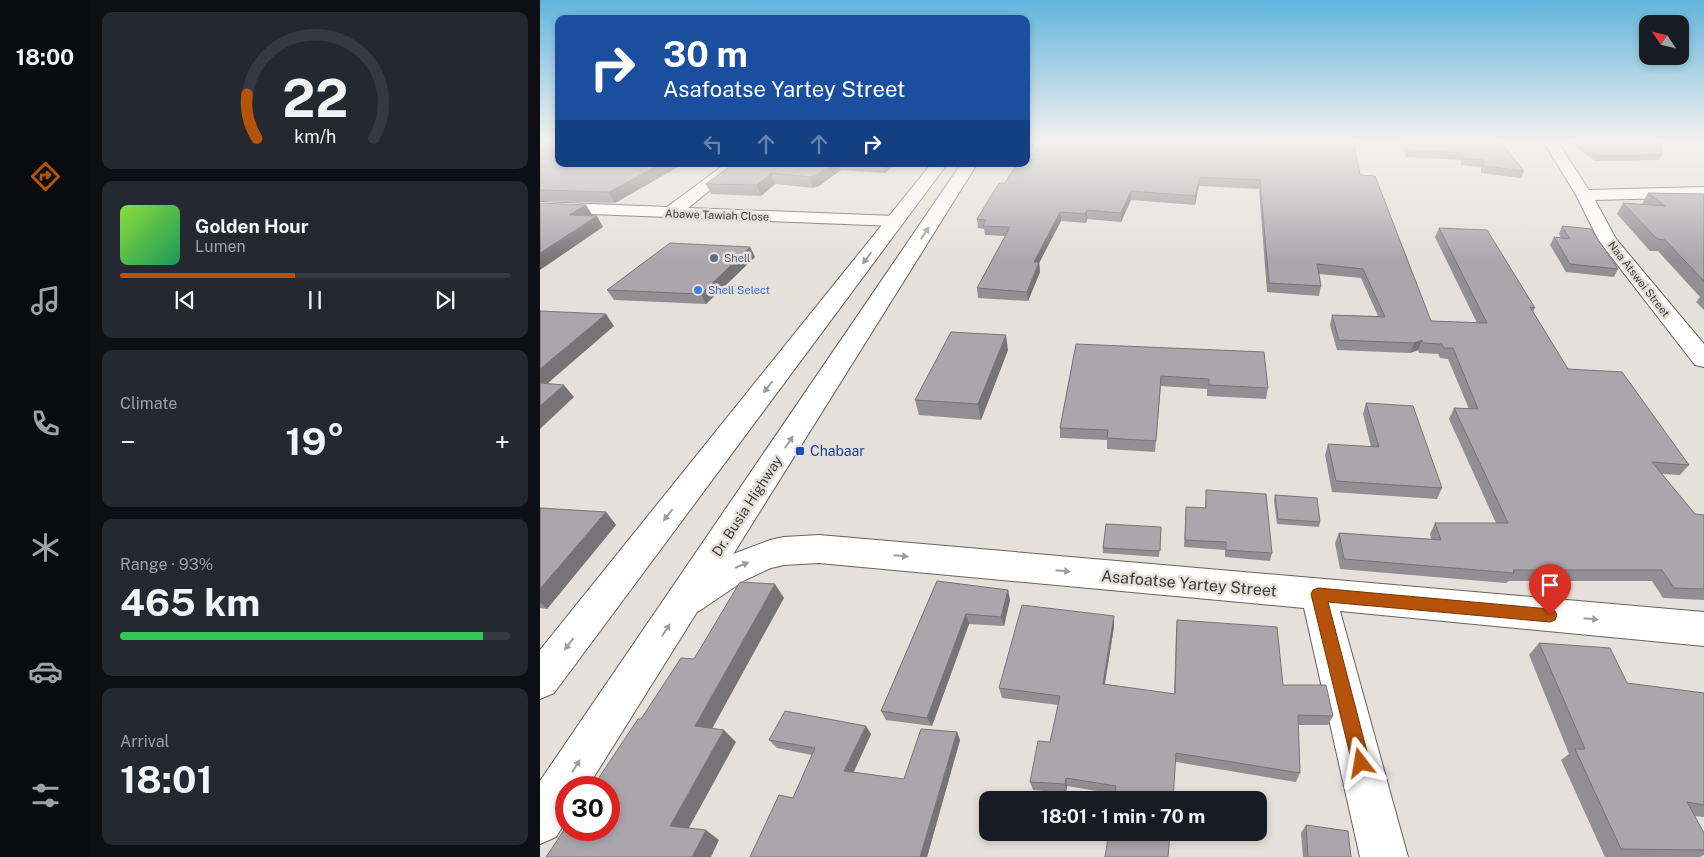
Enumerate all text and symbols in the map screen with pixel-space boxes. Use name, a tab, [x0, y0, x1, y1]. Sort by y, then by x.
north arrow	[1639, 15, 1689, 65]
map controls	[1639, 15, 1689, 65]
text: 30 m	[663, 34, 748, 75]
icon: right	[580, 35, 645, 100]
text: 18:00	[16, 44, 74, 70]
text: 22	[282, 68, 348, 129]
text: Asafoatse Yartey Street	[663, 76, 905, 102]
text: km/h	[294, 126, 336, 147]
icon: left	[699, 130, 727, 158]
icon: ahead	[752, 130, 780, 158]
icon: ahead	[805, 130, 833, 158]
icon: right	[858, 130, 886, 158]
icon: directions	[28, 159, 63, 194]
street label: Abawe Tawiah Close	[665, 207, 769, 223]
text: Golden Hour	[195, 215, 309, 237]
one-way arrow	[920, 226, 930, 239]
text: Lumen	[195, 237, 246, 256]
street label: Naa Atswei Street	[1606, 239, 1672, 319]
one-way arrow	[862, 251, 872, 265]
marker: Shell	[708, 252, 720, 264]
place label: Shell	[724, 252, 750, 264]
icon: music	[28, 283, 63, 318]
marker: Shell Select	[692, 284, 704, 296]
place label: Shell Select	[708, 284, 770, 296]
icon: previous	[171, 286, 199, 314]
icon: pause	[301, 286, 329, 314]
icon: next	[431, 286, 459, 314]
one-way arrow	[763, 380, 773, 394]
text: Climate	[120, 394, 177, 413]
icon: phone	[28, 406, 63, 441]
text: 19°	[285, 419, 345, 464]
text: −	[120, 425, 136, 458]
text: +	[494, 425, 510, 458]
one-way arrow	[784, 436, 793, 449]
place label: Chabaar	[810, 443, 865, 459]
marker: Chabaar	[794, 445, 806, 457]
street label: Dr. Busia Highway	[709, 452, 786, 559]
one-way arrow	[663, 508, 674, 521]
icon: climate	[28, 530, 63, 565]
one-way arrow	[894, 553, 910, 561]
text: Range · 93%	[120, 555, 213, 574]
one-way arrow	[735, 561, 749, 569]
pin	[1529, 564, 1571, 615]
street label: Asafoatse Yartey Street	[1100, 566, 1278, 601]
one-way arrow	[1056, 567, 1072, 575]
icon: arrive	[1536, 571, 1564, 599]
text: 465 km	[120, 580, 260, 625]
one-way arrow	[1583, 615, 1599, 623]
one-way arrow	[661, 624, 671, 637]
one-way arrow	[563, 637, 574, 650]
icon: car	[28, 654, 63, 689]
text: Arrival	[120, 732, 169, 751]
position arrow	[1334, 736, 1386, 788]
text: 18:01	[120, 757, 213, 802]
one-way arrow	[572, 759, 581, 773]
speed limit sign: 30	[555, 776, 620, 841]
icon: filters	[28, 778, 63, 813]
text: 18:01 · 1 min · 70 m	[1041, 805, 1205, 827]

